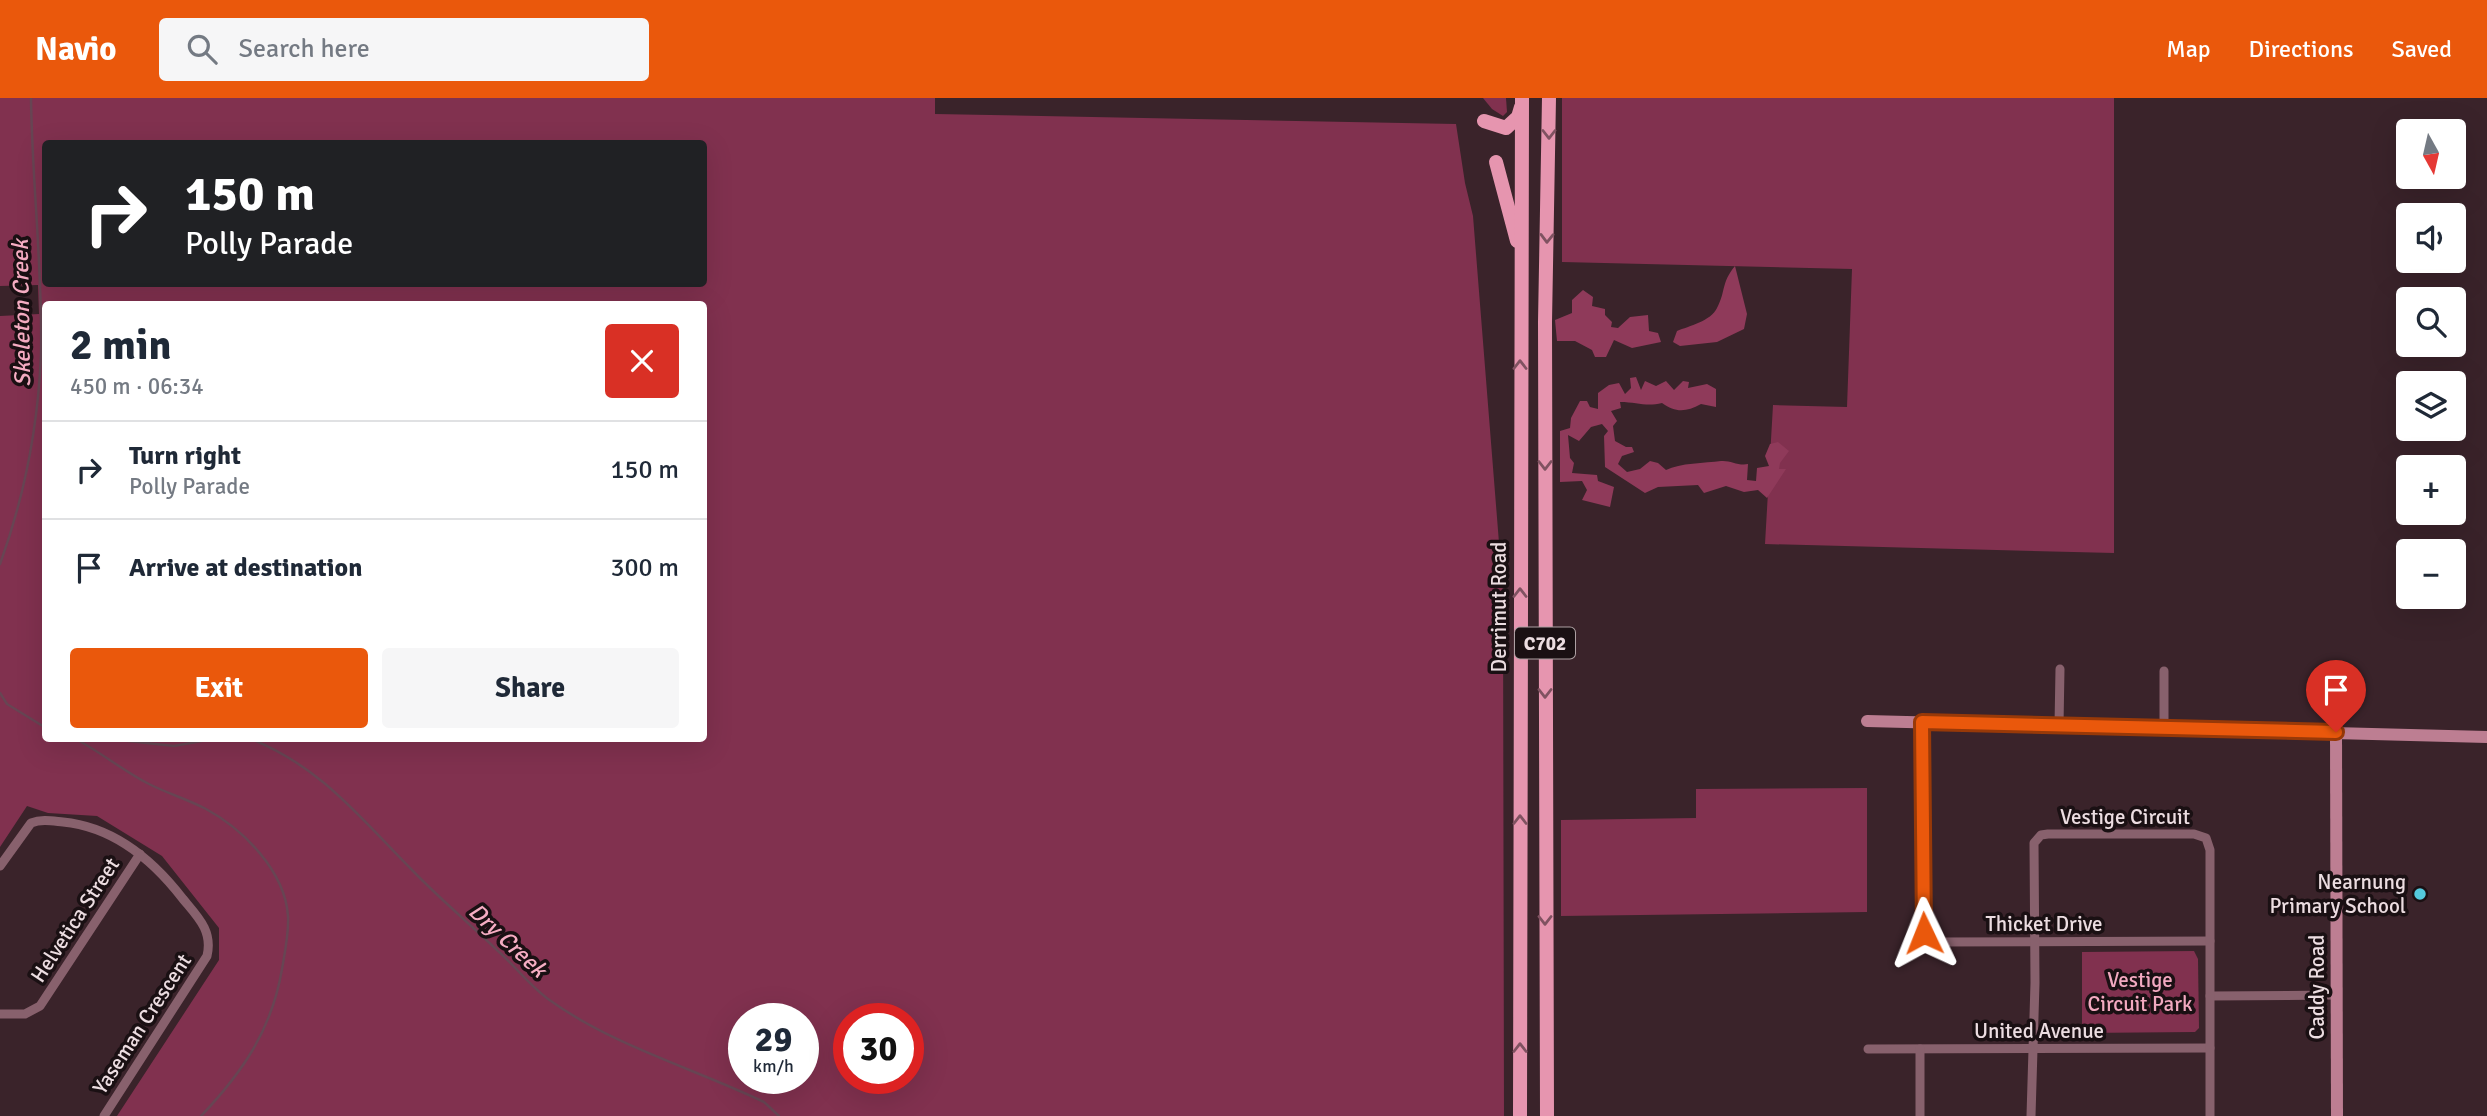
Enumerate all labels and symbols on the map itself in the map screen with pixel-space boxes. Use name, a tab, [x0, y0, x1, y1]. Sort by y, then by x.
north arrow	[2396, 119, 2466, 189]
one-way arrow	[1541, 129, 1557, 139]
one-way arrow	[1540, 232, 1555, 243]
water label: Skeleton Creek	[6, 237, 37, 387]
one-way arrow	[1512, 360, 1528, 370]
one-way arrow	[1537, 460, 1553, 471]
street label: Derrimut Road	[1486, 542, 1512, 672]
one-way arrow	[1512, 587, 1528, 598]
road number: C702	[1515, 628, 1575, 658]
pin	[2306, 660, 2366, 732]
one-way arrow	[1537, 688, 1553, 698]
street label: Vestige Circuit	[2060, 804, 2190, 830]
one-way arrow	[1512, 815, 1528, 825]
street label: Helvetica Street	[25, 853, 125, 987]
place label: Nearnung Primary School	[2270, 869, 2406, 919]
marker: Nearnung Primary School	[2412, 886, 2428, 902]
position arrow	[1887, 896, 1961, 970]
water label: Dry Creek	[463, 897, 555, 985]
street label: Thicket Drive	[1986, 911, 2102, 937]
one-way arrow	[1538, 915, 1553, 926]
street label: Caddy Road	[2304, 935, 2330, 1039]
street label: Yaseman Crescent	[87, 949, 197, 1099]
park label: Vestige Circuit Park	[2088, 967, 2193, 1017]
speed limit sign: 30	[833, 1003, 924, 1094]
street label: United Avenue	[1974, 1018, 2104, 1044]
one-way arrow	[1512, 1042, 1528, 1053]

